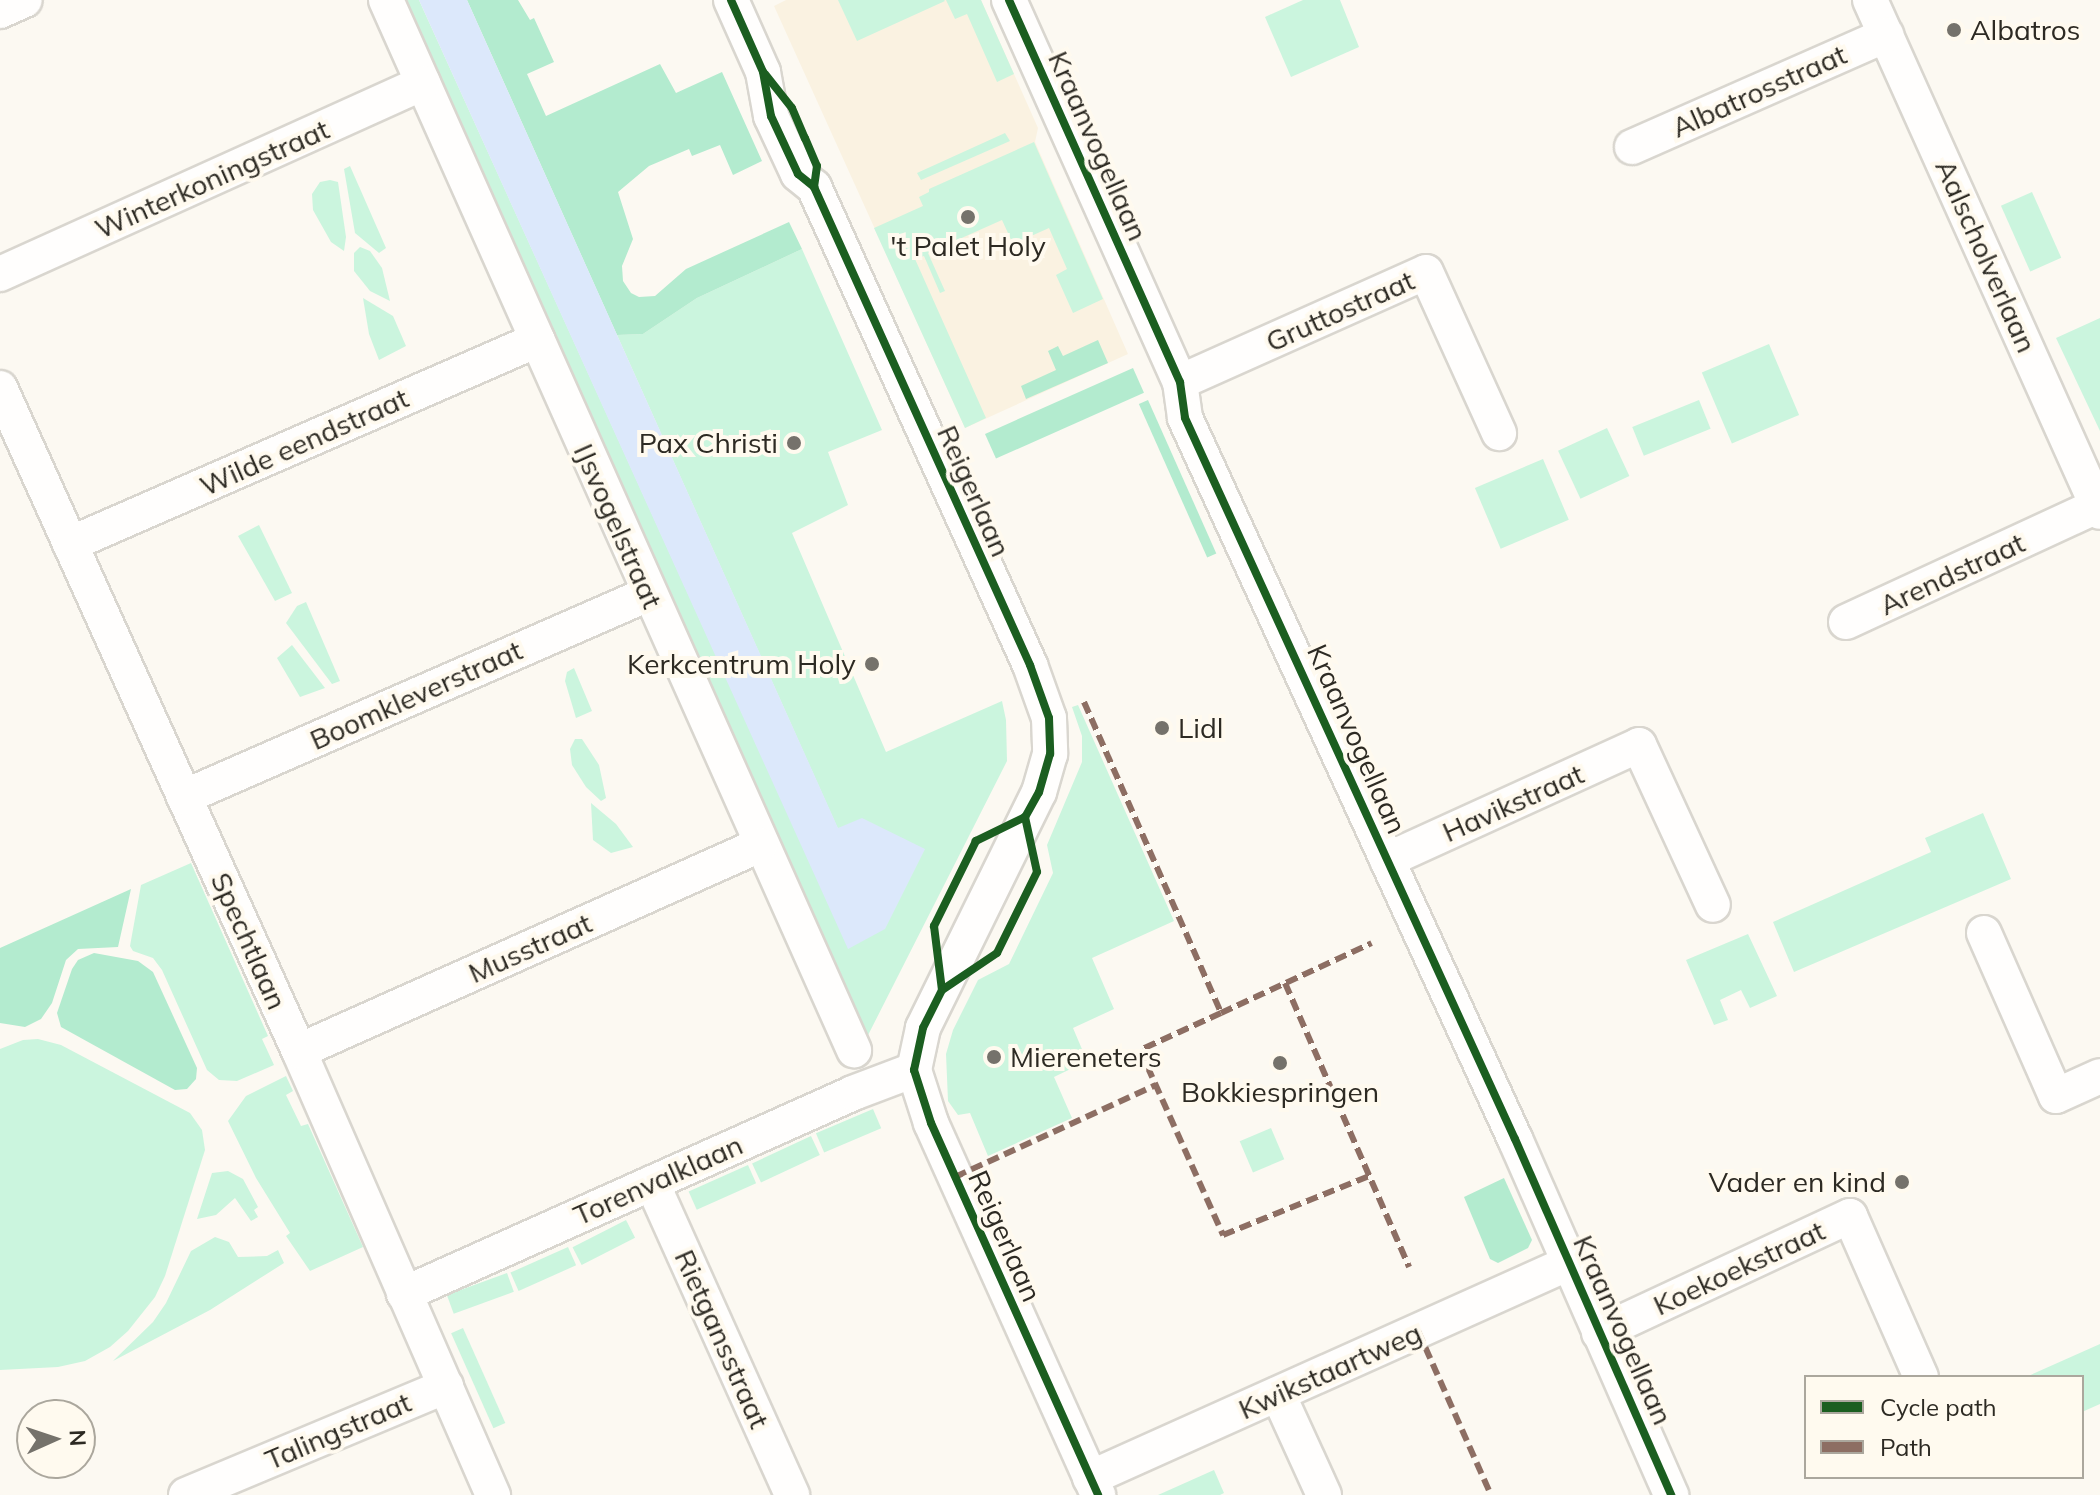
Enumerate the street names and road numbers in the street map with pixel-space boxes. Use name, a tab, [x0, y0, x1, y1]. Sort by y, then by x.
street label: Albatrosstraat	[1667, 38, 1851, 144]
street label: Kraanvogellaan	[1041, 46, 1155, 246]
street label: Winterkoningstraat	[90, 112, 334, 246]
street label: Aalscholverlaan	[1928, 154, 2044, 358]
street label: Gruttostraat	[1261, 263, 1419, 359]
street label: Wilde eendstraat	[195, 381, 413, 503]
street label: Reigerlaan	[930, 420, 1018, 562]
street label: IJsvogelstraat	[567, 439, 669, 613]
street label: Arendstraat	[1874, 526, 2030, 622]
street label: Boomkleverstraat	[305, 633, 527, 757]
street label: Kraanvogellaan	[1300, 639, 1414, 839]
street label: Havikstraat	[1437, 757, 1589, 849]
street label: Spechtlaan	[204, 867, 294, 1015]
street label: Musstraat	[463, 906, 597, 990]
street label: Torenvalklaan	[568, 1128, 748, 1232]
street label: Reigerlaan	[961, 1165, 1049, 1307]
street label: Koekoekstraat	[1648, 1214, 1830, 1322]
street label: Kraanvogellaan	[1566, 1230, 1680, 1430]
street label: Rietgansstraat	[668, 1245, 776, 1433]
street label: Kwikstaartweg	[1233, 1316, 1427, 1426]
street label: Talingstraat	[260, 1385, 416, 1477]

